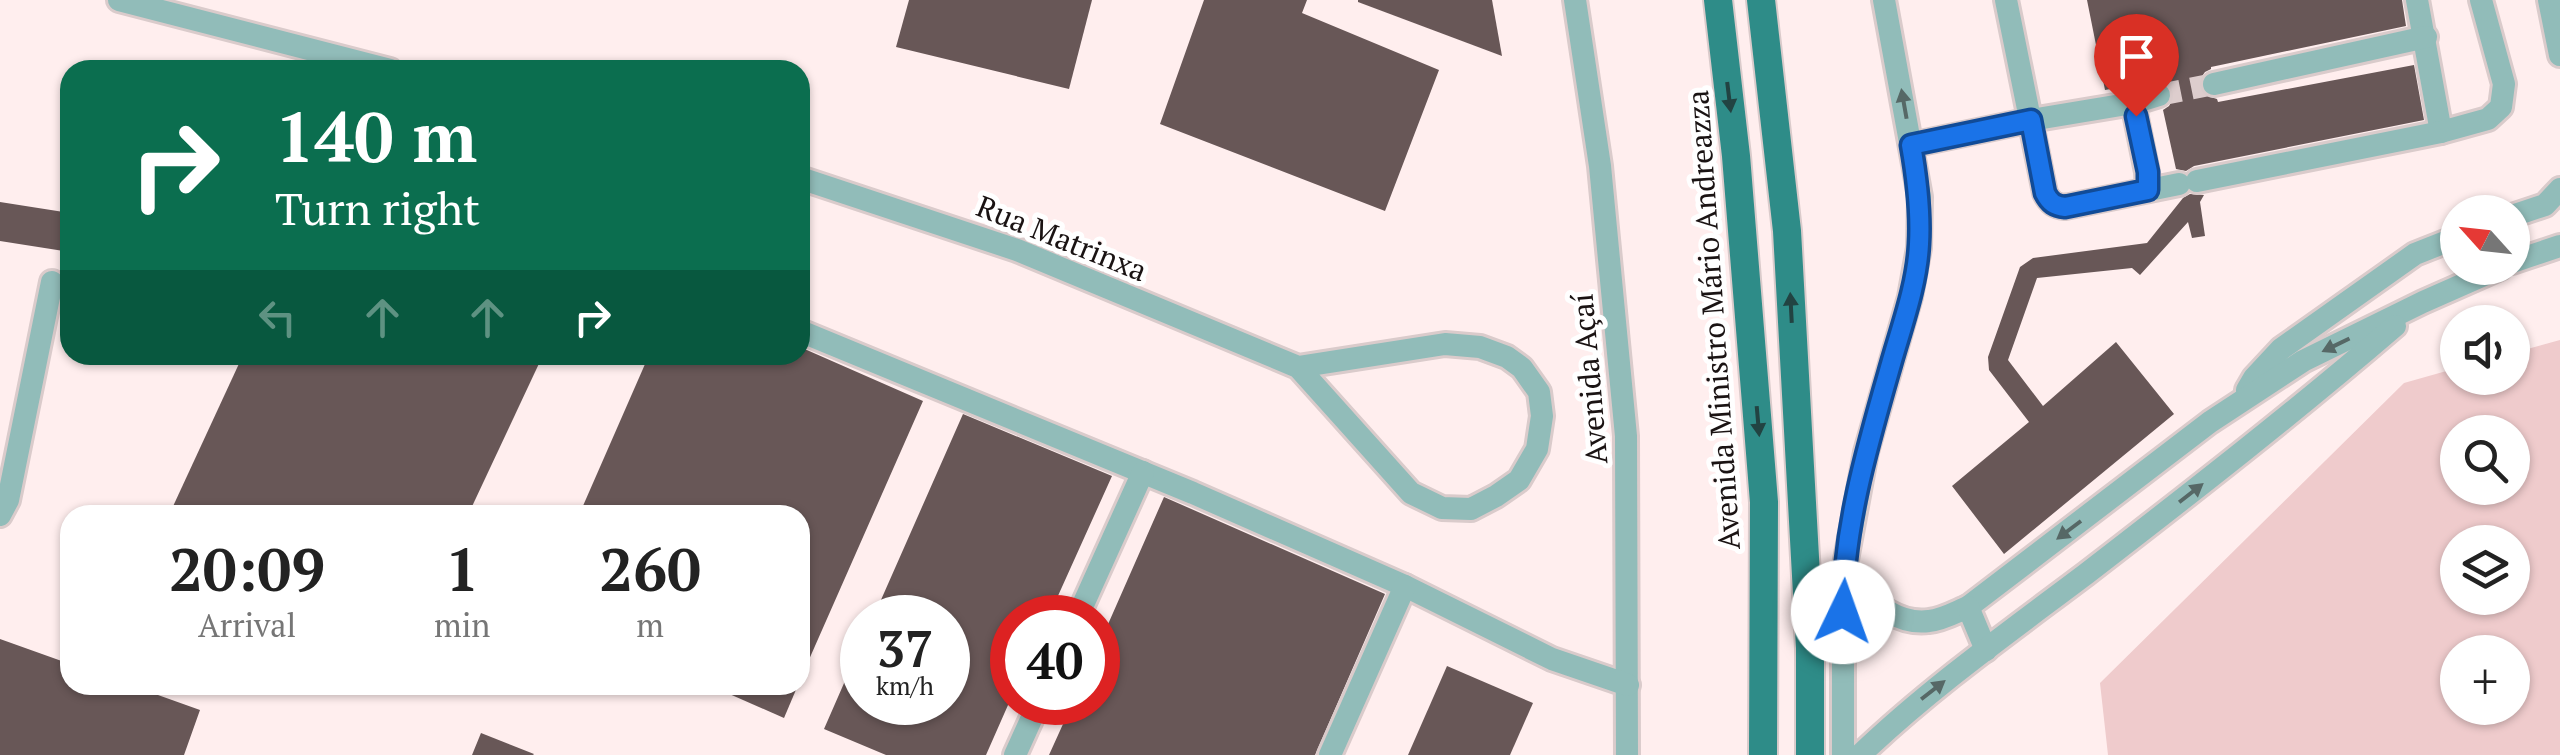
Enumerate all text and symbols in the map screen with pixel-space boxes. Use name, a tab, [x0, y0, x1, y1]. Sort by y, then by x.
pin	[2094, 14, 2179, 117]
icon: arrive	[2109, 29, 2164, 84]
one-way arrow	[1721, 81, 1737, 113]
one-way arrow	[1896, 88, 1911, 119]
text: 140 m	[275, 89, 477, 182]
street label: Avenida Ministro Mário Andreazza	[1677, 89, 1749, 551]
icon: right	[110, 100, 240, 230]
text: Turn right	[275, 178, 480, 238]
street label: Rua Matrinxa	[971, 186, 1153, 290]
north arrow	[2440, 195, 2530, 285]
map controls	[2440, 195, 2530, 725]
icon: left	[250, 290, 305, 345]
icon: ahead	[355, 290, 410, 345]
icon: ahead	[460, 290, 515, 345]
icon: right	[565, 290, 620, 345]
street label: Avenida Açaí	[1562, 292, 1616, 466]
one-way arrow	[1783, 292, 1799, 323]
button: sound	[2440, 305, 2530, 395]
one-way arrow	[2321, 337, 2350, 354]
one-way arrow	[1750, 405, 1766, 437]
button: search	[2440, 415, 2530, 505]
one-way arrow	[2178, 483, 2204, 504]
one-way arrow	[2056, 519, 2082, 539]
button: layers	[2440, 525, 2530, 615]
text: 20:09	[169, 529, 325, 608]
text: 1	[445, 529, 479, 608]
text: 260	[599, 529, 701, 608]
position arrow	[1791, 560, 1895, 664]
speed limit sign: 40	[990, 595, 1120, 725]
text: Arrival	[198, 604, 296, 646]
text: min	[434, 604, 490, 646]
text: m	[636, 604, 664, 646]
text: 37	[877, 615, 933, 681]
button: +	[2440, 635, 2530, 725]
text: km/h	[876, 669, 934, 702]
one-way arrow	[1920, 681, 1946, 701]

